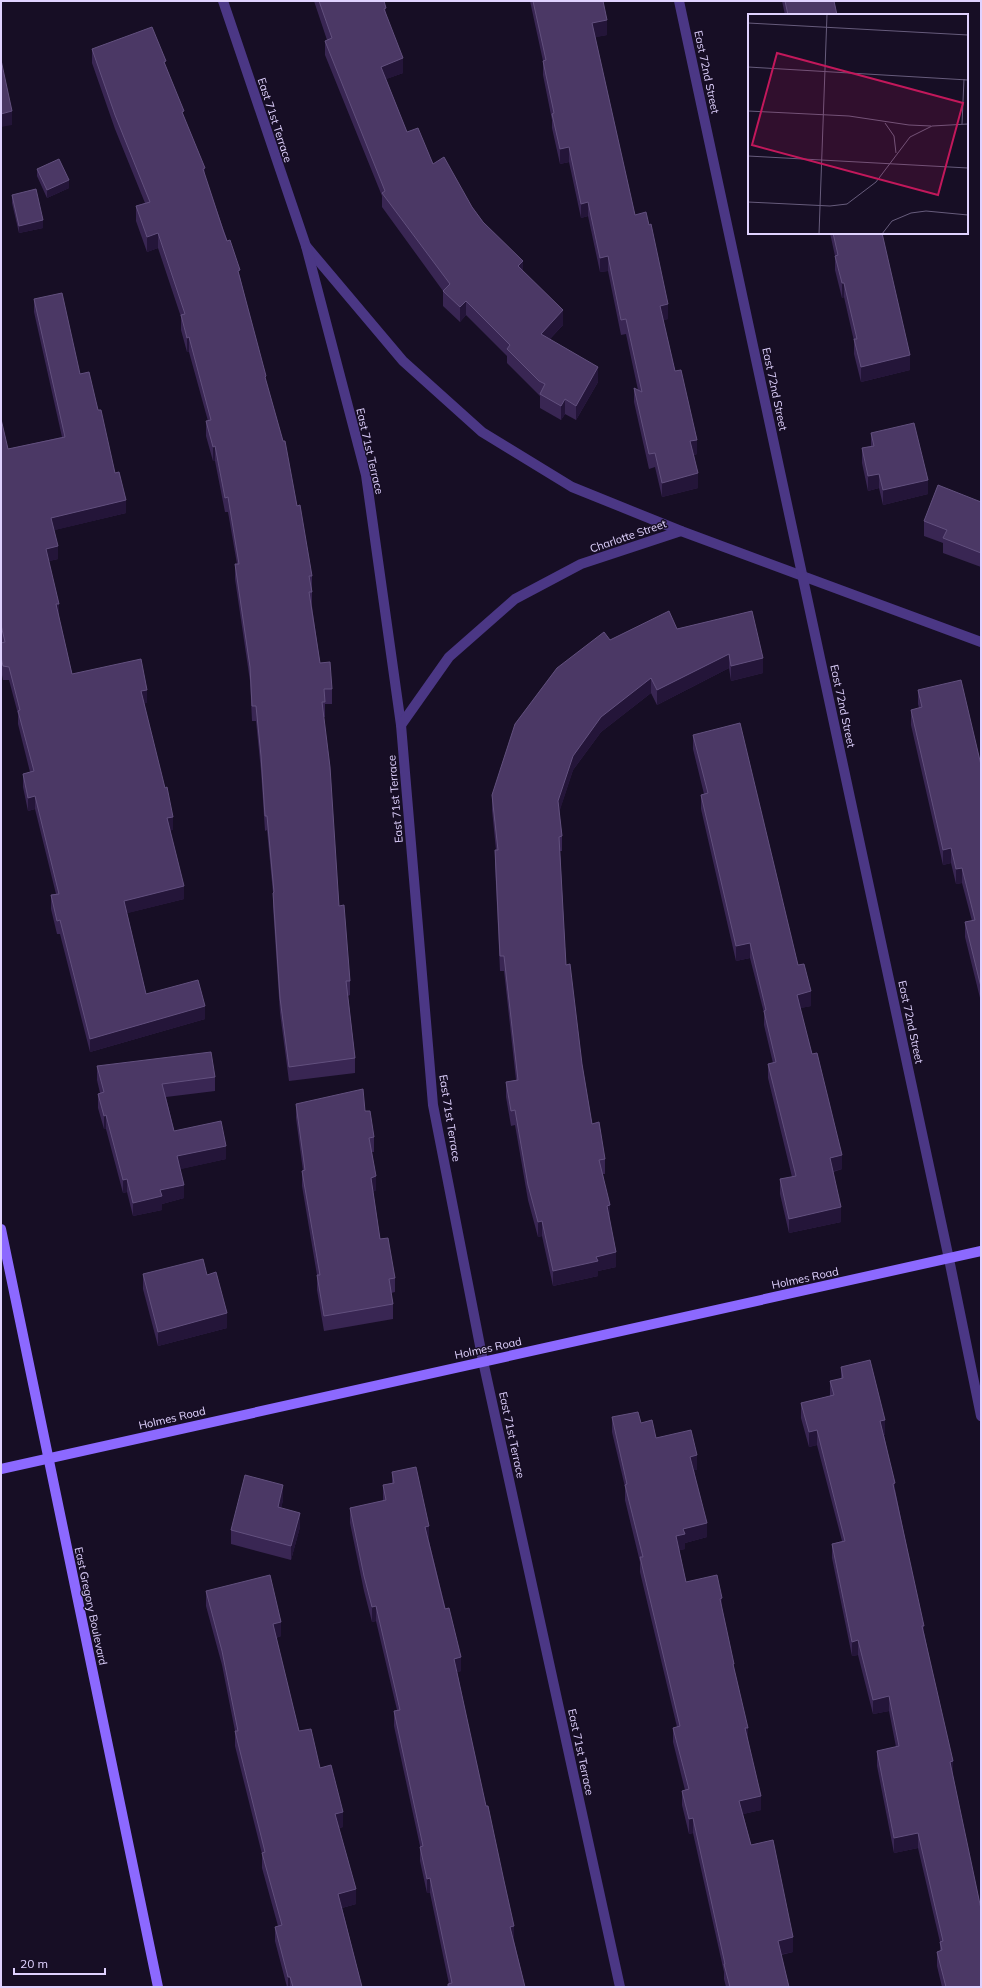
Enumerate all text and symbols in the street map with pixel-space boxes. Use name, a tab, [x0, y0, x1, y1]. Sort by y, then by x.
inset map	[748, 14, 968, 234]
street label: East 72nd Street	[691, 29, 723, 115]
street label: East 71st Terrace	[255, 76, 295, 164]
street label: East 72nd Street	[759, 346, 791, 432]
street label: East 71st Terrace	[353, 407, 387, 495]
street label: Charlotte Street	[588, 516, 668, 556]
street label: East 72nd Street	[827, 663, 859, 749]
street label: East 71st Terrace	[384, 755, 406, 843]
street label: East 72nd Street	[895, 979, 927, 1065]
street label: East 71st Terrace	[436, 1073, 464, 1163]
street label: Holmes Road	[770, 1264, 840, 1292]
street label: Holmes Road	[453, 1334, 523, 1362]
street label: East 71st Terrace	[496, 1390, 528, 1480]
street label: Holmes Road	[137, 1404, 207, 1432]
street label: East Gregory Boulevard	[72, 1546, 110, 1666]
street label: East 71st Terrace	[565, 1707, 597, 1797]
scale bar	[14, 1950, 105, 1976]
text: 20 m	[20, 1956, 48, 1971]

